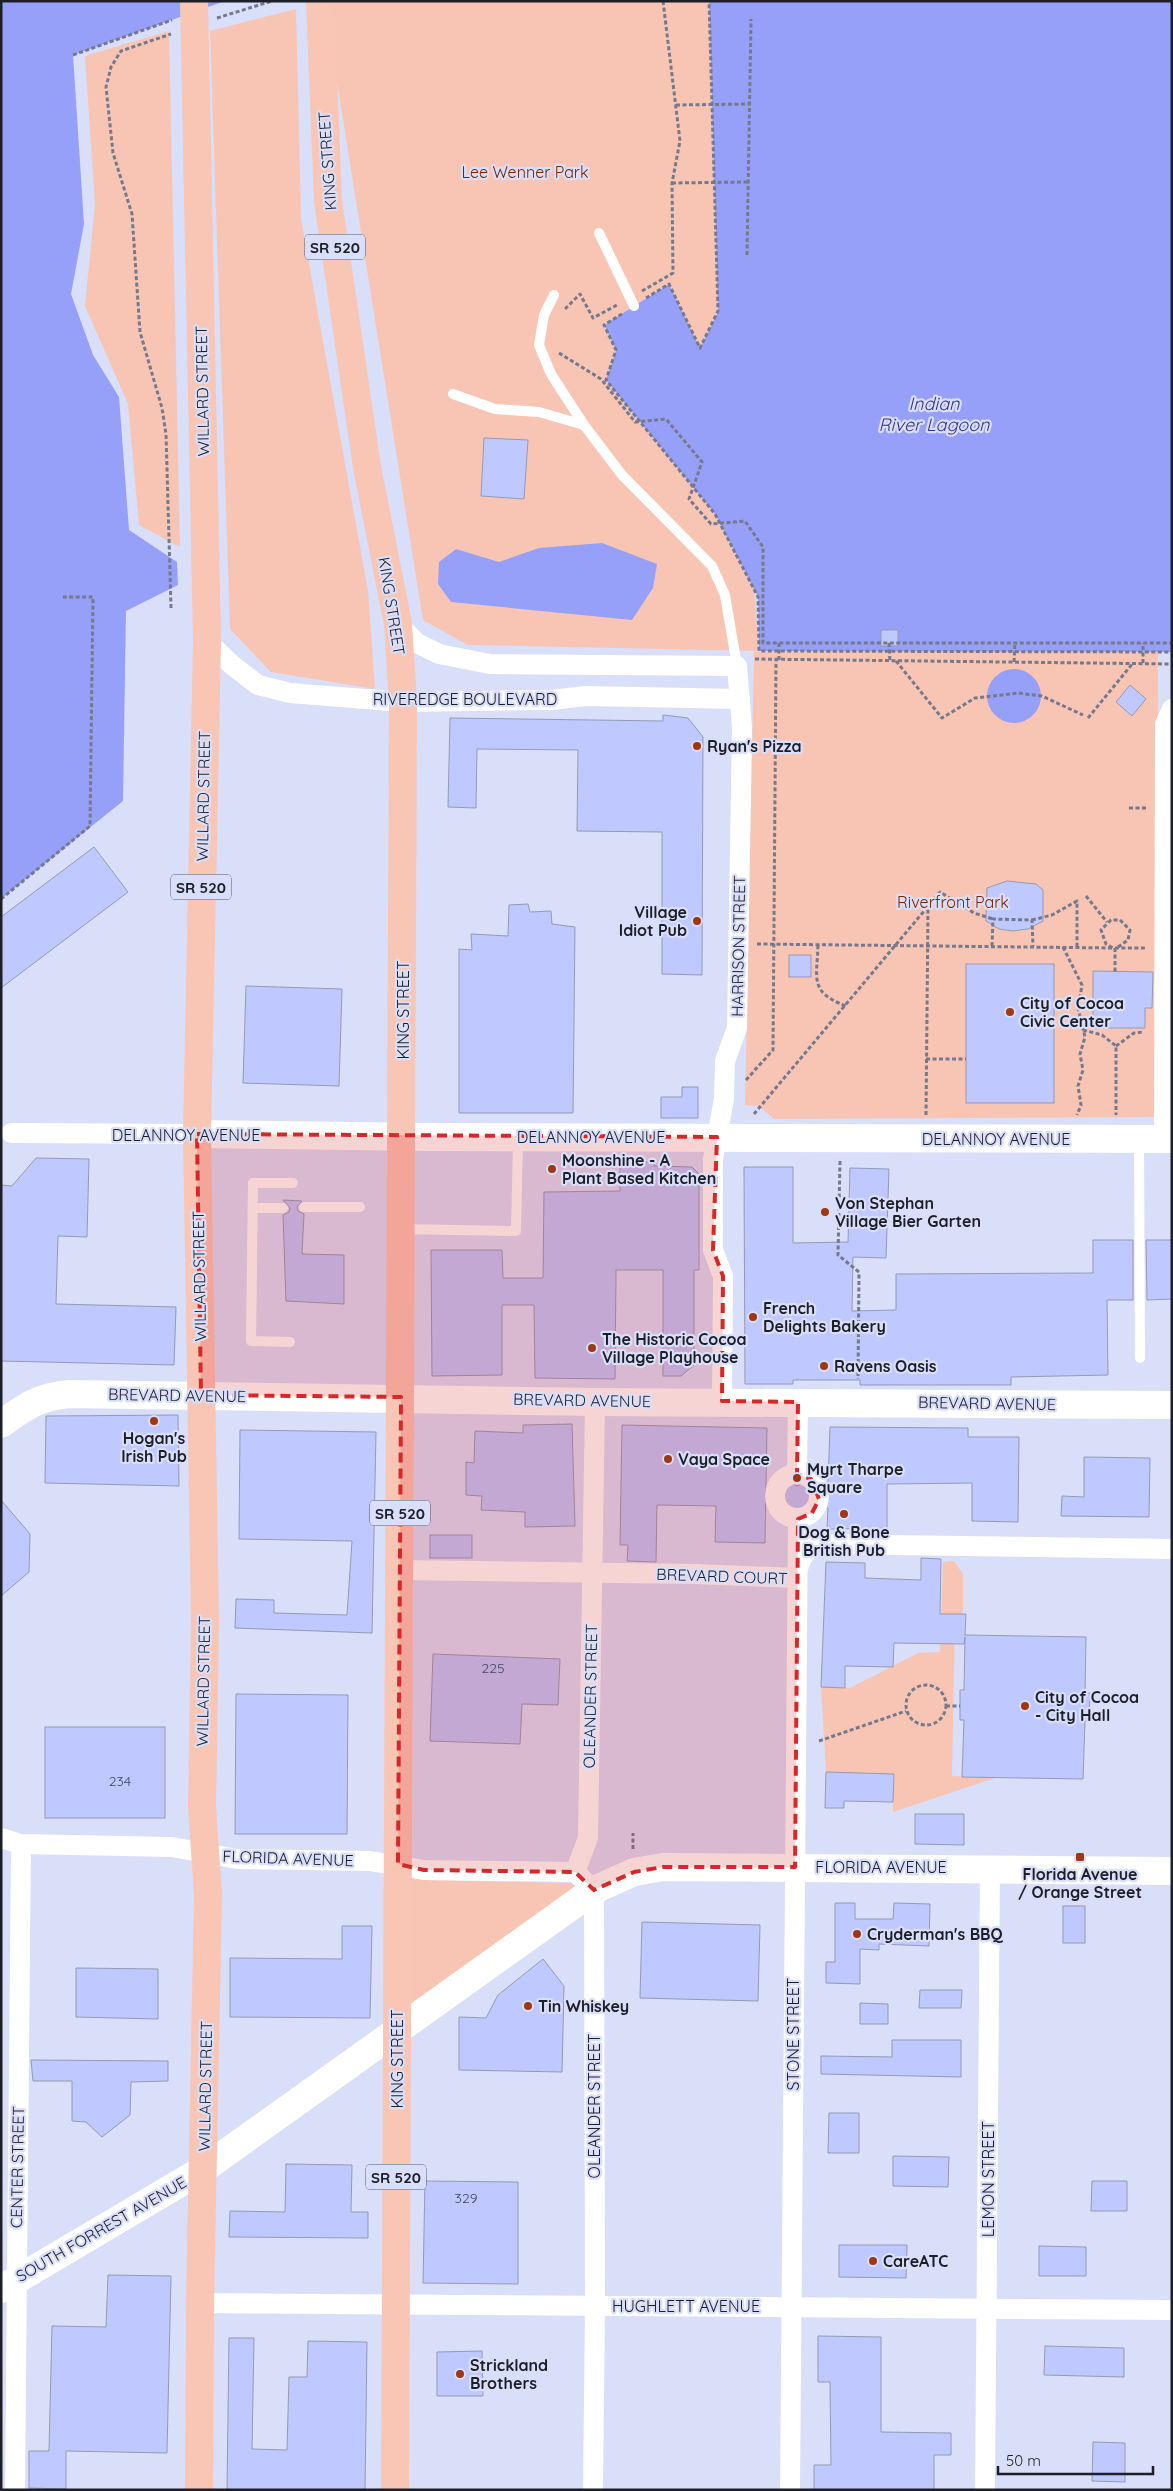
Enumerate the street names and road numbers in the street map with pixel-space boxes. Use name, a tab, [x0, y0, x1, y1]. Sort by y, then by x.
street label: KING STREET	[314, 111, 340, 211]
road number: SR 520	[305, 234, 365, 260]
street label: WILLARD STREET	[191, 325, 213, 456]
street label: KING STREET	[374, 555, 410, 657]
street label: RIVEREDGE BOULEVARD	[373, 689, 557, 709]
street label: WILLARD STREET	[192, 730, 214, 861]
road number: SR 520	[171, 874, 231, 900]
street label: HARRISON STREET	[727, 875, 749, 1017]
street label: KING STREET	[393, 960, 413, 1060]
street label: DELANNOY AVENUE	[112, 1125, 260, 1145]
street label: DELANNOY AVENUE	[517, 1127, 665, 1147]
street label: DELANNOY AVENUE	[922, 1129, 1070, 1149]
street label: WILLARD STREET	[188, 1210, 210, 1341]
street label: BREVARD AVENUE	[108, 1384, 246, 1406]
street label: BREVARD AVENUE	[513, 1389, 651, 1411]
street label: BREVARD AVENUE	[918, 1392, 1056, 1414]
road number: SR 520	[370, 1500, 430, 1526]
street label: BREVARD COURT	[656, 1564, 788, 1588]
street label: WILLARD STREET	[192, 1615, 214, 1746]
street label: OLEANDER STREET	[579, 1623, 601, 1769]
street label: FLORIDA AVENUE	[222, 1846, 354, 1870]
street label: FLORIDA AVENUE	[815, 1857, 947, 1877]
street label: STONE STREET	[783, 1977, 803, 2090]
street label: KING STREET	[387, 2009, 407, 2109]
street label: WILLARD STREET	[194, 2020, 216, 2151]
street label: OLEANDER STREET	[584, 2033, 604, 2178]
street label: CENTER STREET	[6, 2105, 28, 2228]
street label: LEMON STREET	[978, 2121, 998, 2237]
road number: SR 520	[366, 2164, 426, 2190]
street label: SOUTH FORREST AVENUE	[12, 2172, 190, 2286]
street label: HUGHLETT AVENUE	[612, 2296, 760, 2316]

